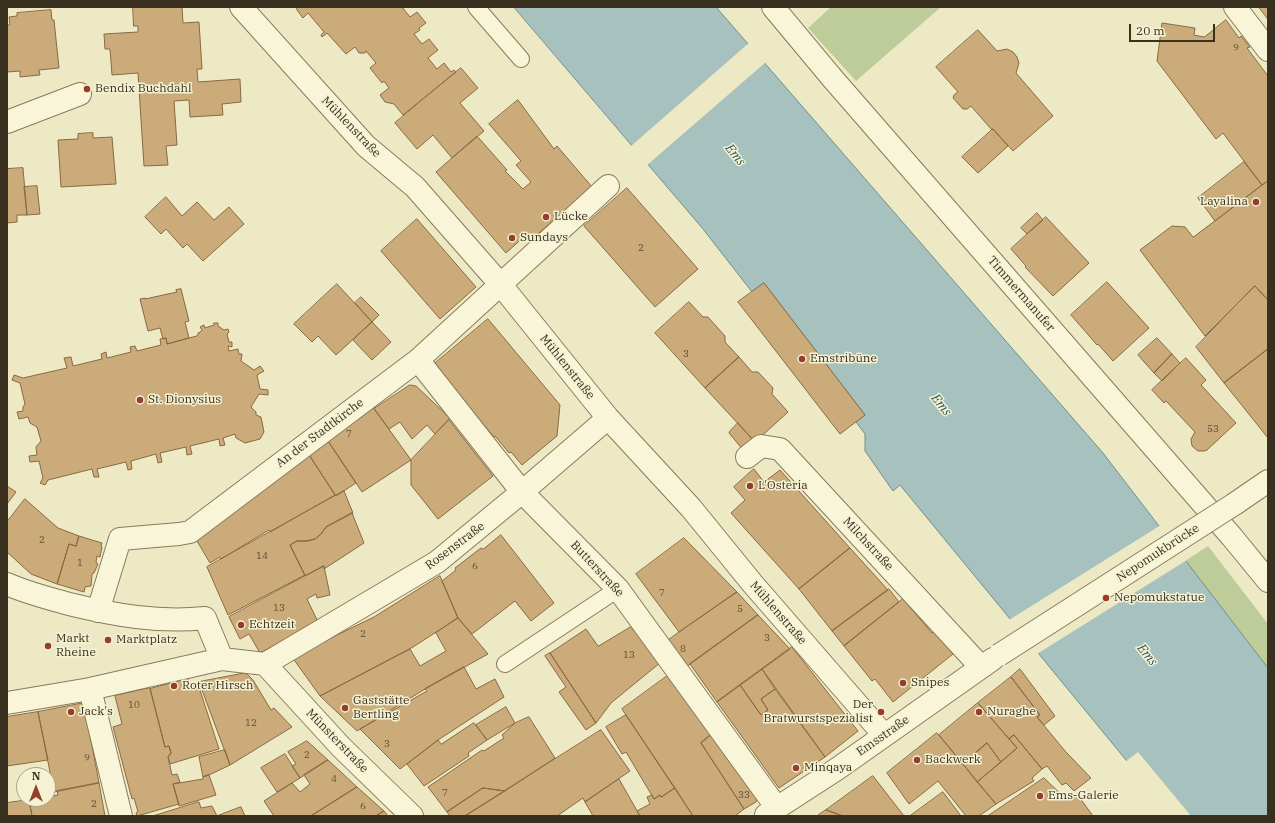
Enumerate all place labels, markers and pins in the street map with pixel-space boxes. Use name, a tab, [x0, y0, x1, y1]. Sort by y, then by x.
place label: Bendix Buchdahl	[95, 82, 192, 96]
marker: Bendix Buchdahl	[82, 84, 92, 94]
place label: Layalina	[1200, 195, 1248, 209]
marker: Layalina	[1251, 197, 1261, 207]
place label: Lücke	[554, 210, 588, 224]
marker: Lücke	[541, 212, 551, 222]
place label: Sundays	[520, 231, 568, 245]
marker: Sundays	[507, 233, 517, 243]
place label: Emstribüne	[810, 352, 877, 366]
marker: Emstribüne	[797, 354, 807, 364]
place label: St. Dionysius	[148, 393, 221, 407]
marker: St. Dionysius	[135, 395, 145, 405]
place label: L'Osteria	[758, 479, 808, 493]
marker: L'Osteria	[745, 481, 755, 491]
place label: Nepomukstatue	[1114, 591, 1204, 605]
marker: Nepomukstatue	[1101, 593, 1111, 603]
place label: Echtzeit	[249, 618, 295, 632]
marker: Echtzeit	[236, 620, 246, 630]
place label: Markt Rheine	[56, 632, 96, 660]
place label: Marktplatz	[116, 633, 177, 647]
marker: Marktplatz	[103, 635, 113, 645]
marker: Markt Rheine	[43, 641, 53, 651]
place label: Snipes	[911, 676, 949, 690]
marker: Snipes	[898, 678, 908, 688]
place label: Roter Hirsch	[182, 679, 253, 693]
marker: Roter Hirsch	[169, 681, 179, 691]
place label: Gaststätte Bertling	[353, 694, 410, 722]
place label: Der Bratwurstspezialist	[763, 698, 873, 726]
marker: Gaststätte Bertling	[340, 703, 350, 713]
place label: Jack's	[79, 705, 113, 719]
place label: Nuraghe	[987, 705, 1036, 719]
marker: Jack's	[66, 707, 76, 717]
marker: Der Bratwurstspezialist	[876, 707, 886, 717]
marker: Nuraghe	[974, 707, 984, 717]
place label: Backwerk	[925, 753, 981, 767]
marker: Backwerk	[912, 755, 922, 765]
place label: Minqaya	[804, 761, 852, 775]
marker: Minqaya	[791, 763, 801, 773]
place label: Ems-Galerie	[1048, 789, 1119, 803]
marker: Ems-Galerie	[1035, 791, 1045, 801]

